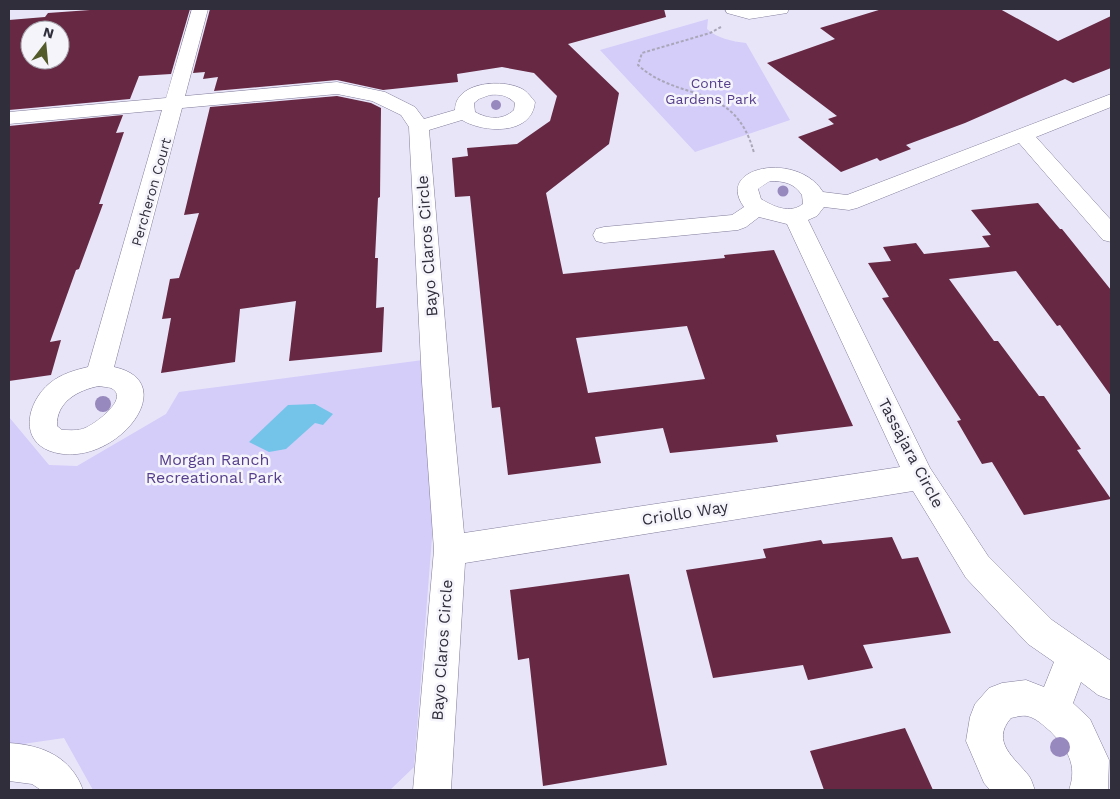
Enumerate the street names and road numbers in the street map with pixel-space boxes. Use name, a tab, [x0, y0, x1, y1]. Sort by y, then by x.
street label: Percheron Court	[128, 136, 174, 248]
street label: Bayo Claros Circle	[413, 175, 441, 317]
street label: Tassajara Circle	[874, 395, 948, 511]
street label: Criollo Way	[640, 497, 730, 529]
street label: Bayo Claros Circle	[428, 579, 456, 721]

